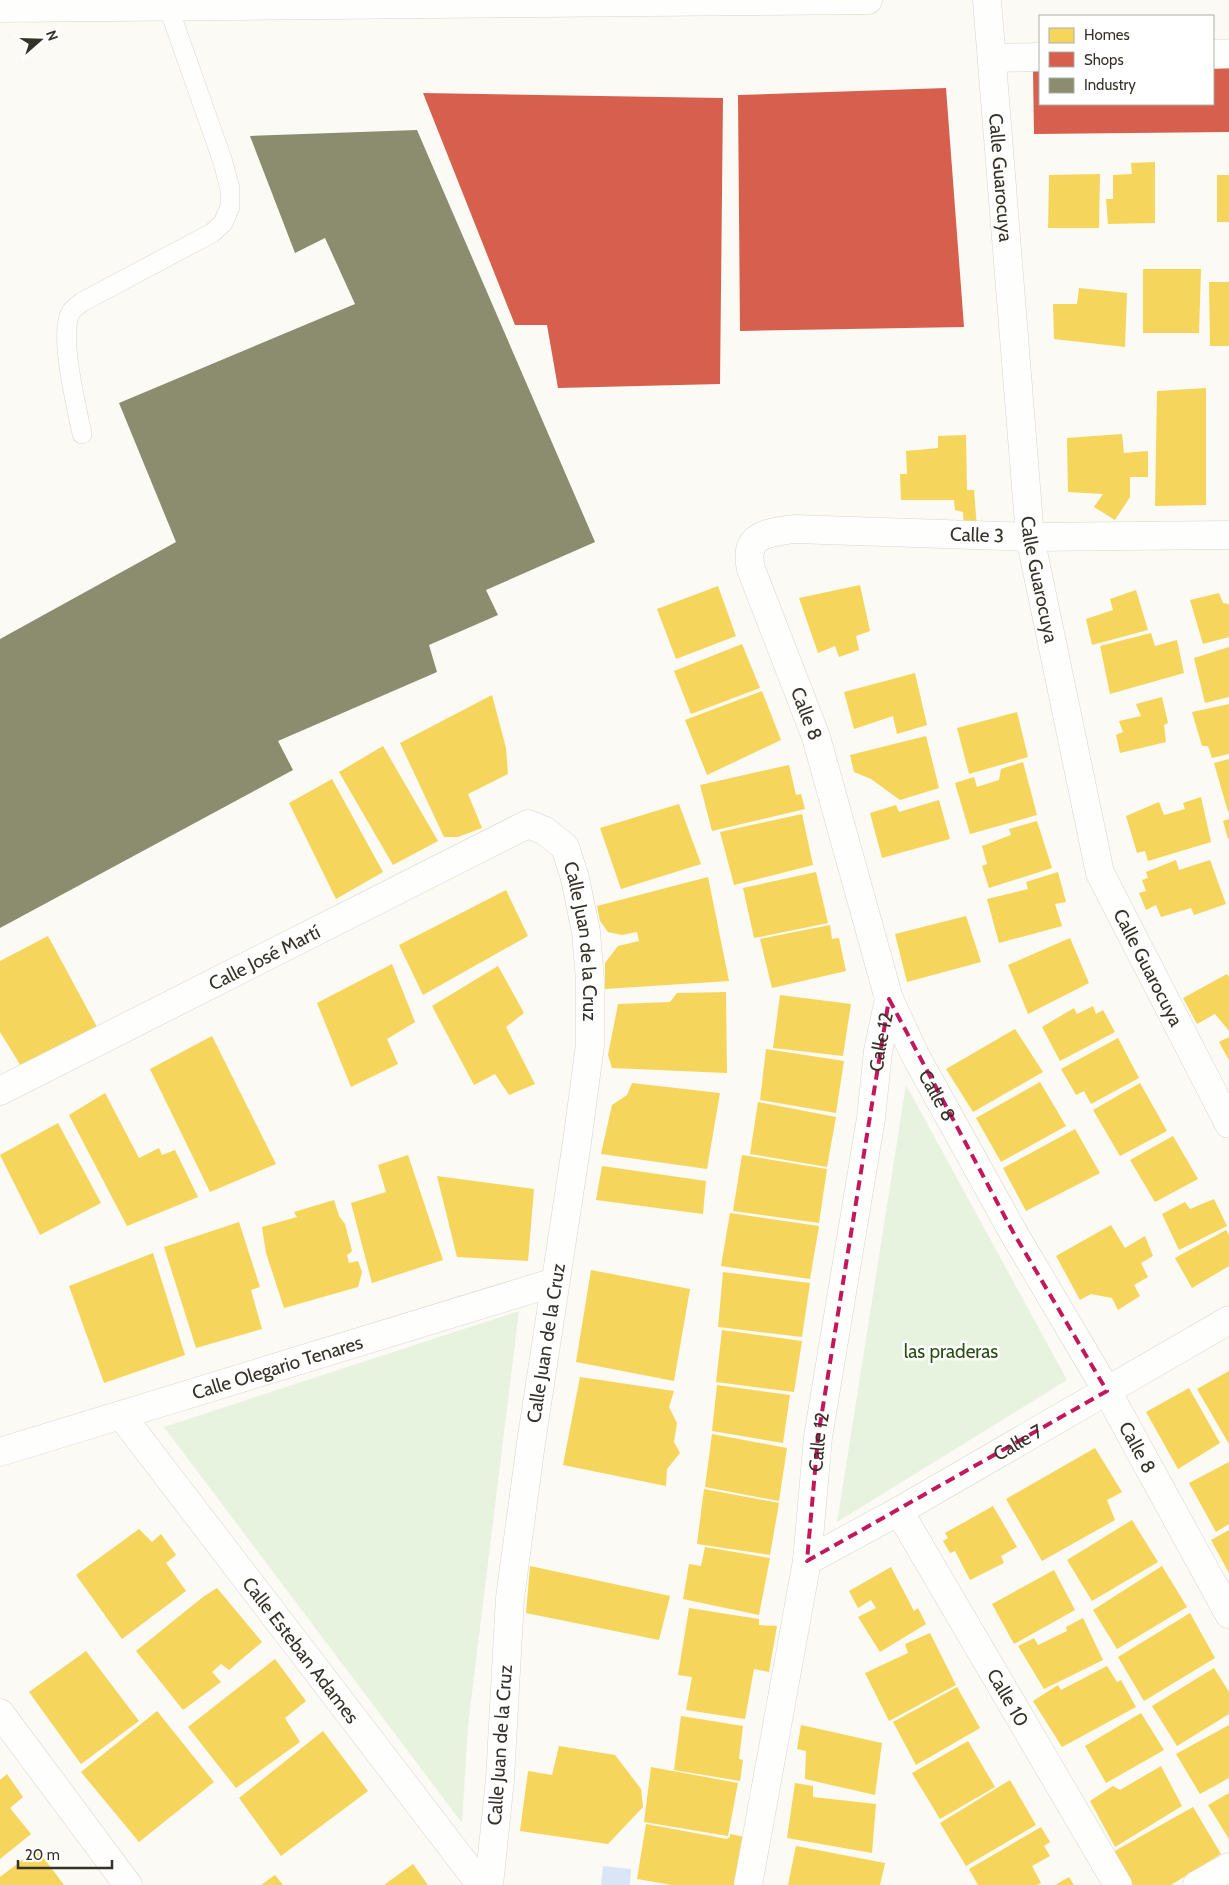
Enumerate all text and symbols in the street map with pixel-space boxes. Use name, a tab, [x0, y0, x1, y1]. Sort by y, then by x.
north arrow	[15, 15, 65, 65]
legend	[1039, 15, 1214, 105]
text: Homes	[1084, 26, 1130, 44]
text: N	[42, 28, 62, 43]
text: Shops	[1084, 51, 1124, 69]
text: Industry	[1084, 76, 1136, 94]
street label: Calle Guarocuya	[985, 112, 1018, 243]
street label: Calle Guarocuya	[1017, 515, 1063, 645]
street label: Calle 3	[950, 523, 1004, 547]
street label: Calle 8	[786, 684, 828, 743]
street label: Calle Juan de la Cruz	[559, 858, 602, 1021]
street label: Calle Guarocuya	[1109, 905, 1188, 1030]
street label: Calle José Martí	[205, 920, 324, 995]
street label: Calle 12	[864, 1010, 897, 1073]
street label: Calle 8	[914, 1066, 961, 1125]
street label: Calle Juan de la Cruz	[522, 1262, 570, 1424]
street label: Calle Olegario Tenares	[189, 1330, 366, 1404]
park label: las praderas	[904, 1340, 998, 1363]
street label: Calle 12	[803, 1410, 833, 1473]
street label: Calle 8	[1114, 1417, 1161, 1477]
street label: Calle 7	[989, 1419, 1047, 1466]
street label: Calle Esteban Adames	[238, 1572, 364, 1728]
street label: Calle Juan de la Cruz	[483, 1664, 517, 1826]
street label: Calle 10	[982, 1664, 1034, 1730]
scale bar	[18, 1838, 111, 1870]
text: 20 m	[25, 1846, 60, 1864]

